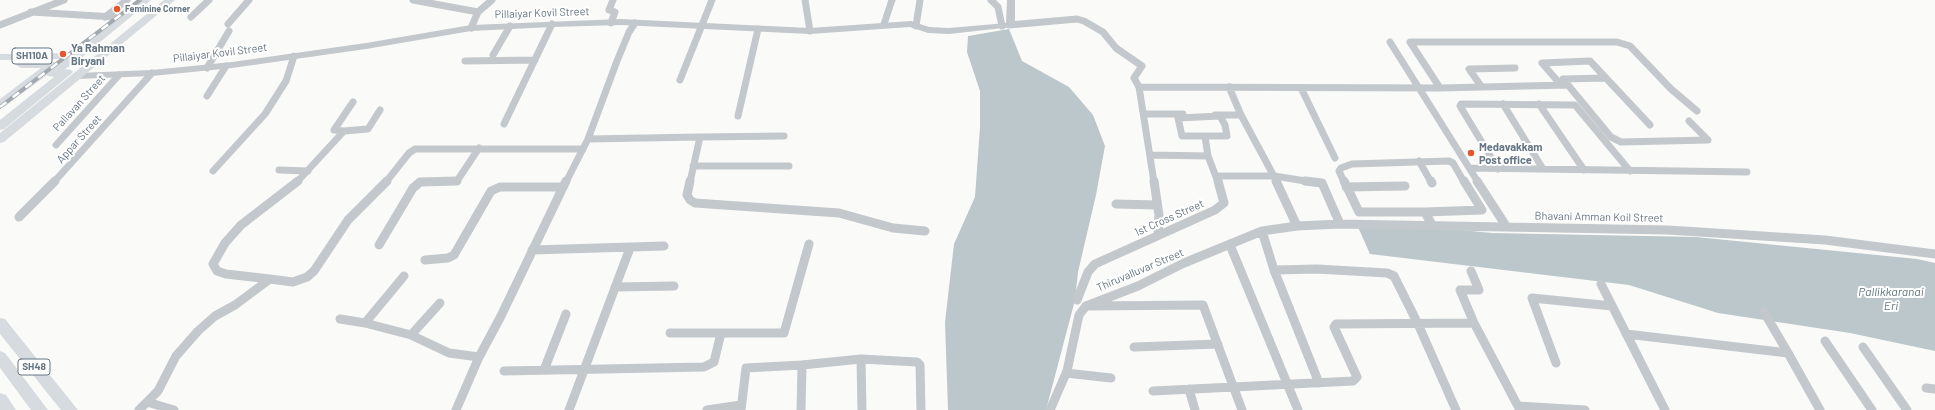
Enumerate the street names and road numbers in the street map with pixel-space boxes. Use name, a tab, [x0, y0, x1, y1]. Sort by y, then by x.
street label: Pillaiyar Kovil Street	[494, 5, 590, 21]
street label: Pillaiyar Kovil Street	[172, 41, 268, 65]
road number: SH110A	[12, 48, 52, 64]
street label: Pallavan Street	[50, 72, 108, 134]
street label: Appar Street	[54, 112, 104, 166]
street label: 1st Cross Street	[1132, 197, 1206, 239]
street label: Bhavani Amman Koil Street	[1535, 209, 1663, 225]
street label: Thiruvalluvar Street	[1094, 246, 1186, 294]
road number: SH48	[18, 359, 50, 375]

